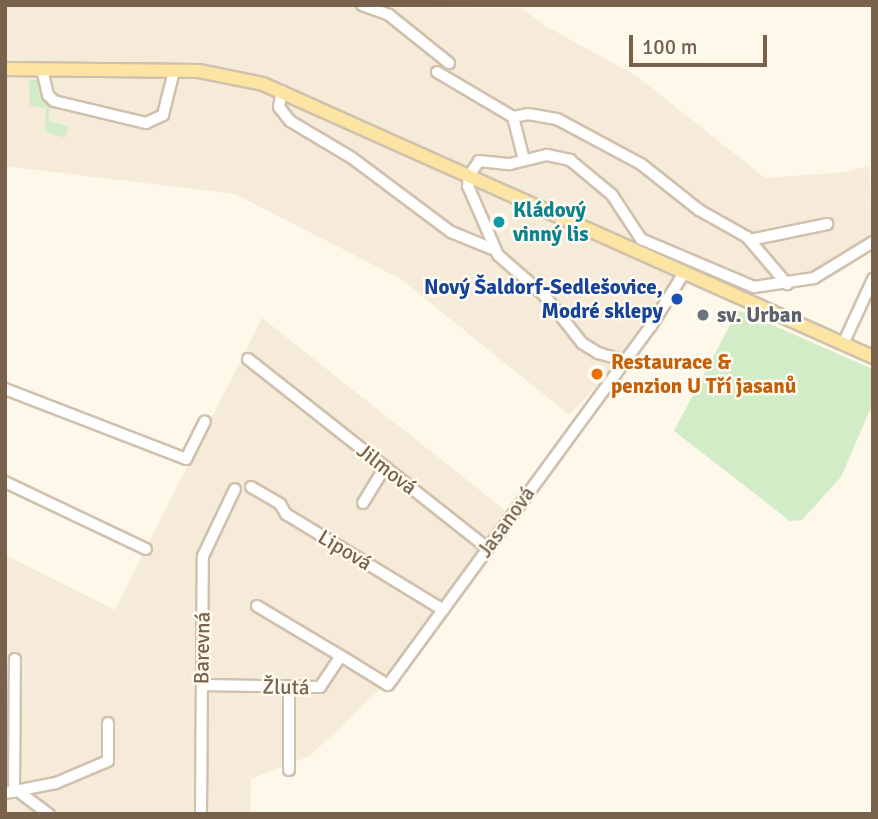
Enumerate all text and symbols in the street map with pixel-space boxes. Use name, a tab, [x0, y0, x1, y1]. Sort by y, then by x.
scale bar	[633, 21, 771, 65]
text: 100 m	[642, 34, 697, 60]
place label: Kládový vinný lis	[513, 197, 589, 247]
marker: Kládový vinný lis	[491, 214, 507, 230]
place label: Nový Šaldorf-Sedlešovice, Modré sklepy	[424, 274, 663, 324]
marker: Nový Šaldorf-Sedlešovice, Modré sklepy	[669, 291, 685, 307]
place label: sv. Urban	[717, 302, 802, 328]
marker: sv. Urban	[695, 307, 711, 323]
place label: Restaurace & penzion U Tří jasanů	[611, 349, 796, 399]
marker: Restaurace & penzion U Tří jasanů	[589, 366, 605, 382]
street label: Jilmová	[352, 438, 422, 500]
street label: Jasanová	[472, 482, 540, 562]
street label: Lipová	[314, 524, 376, 576]
street label: Barevná	[189, 611, 215, 685]
street label: Žlutá	[262, 674, 310, 700]

